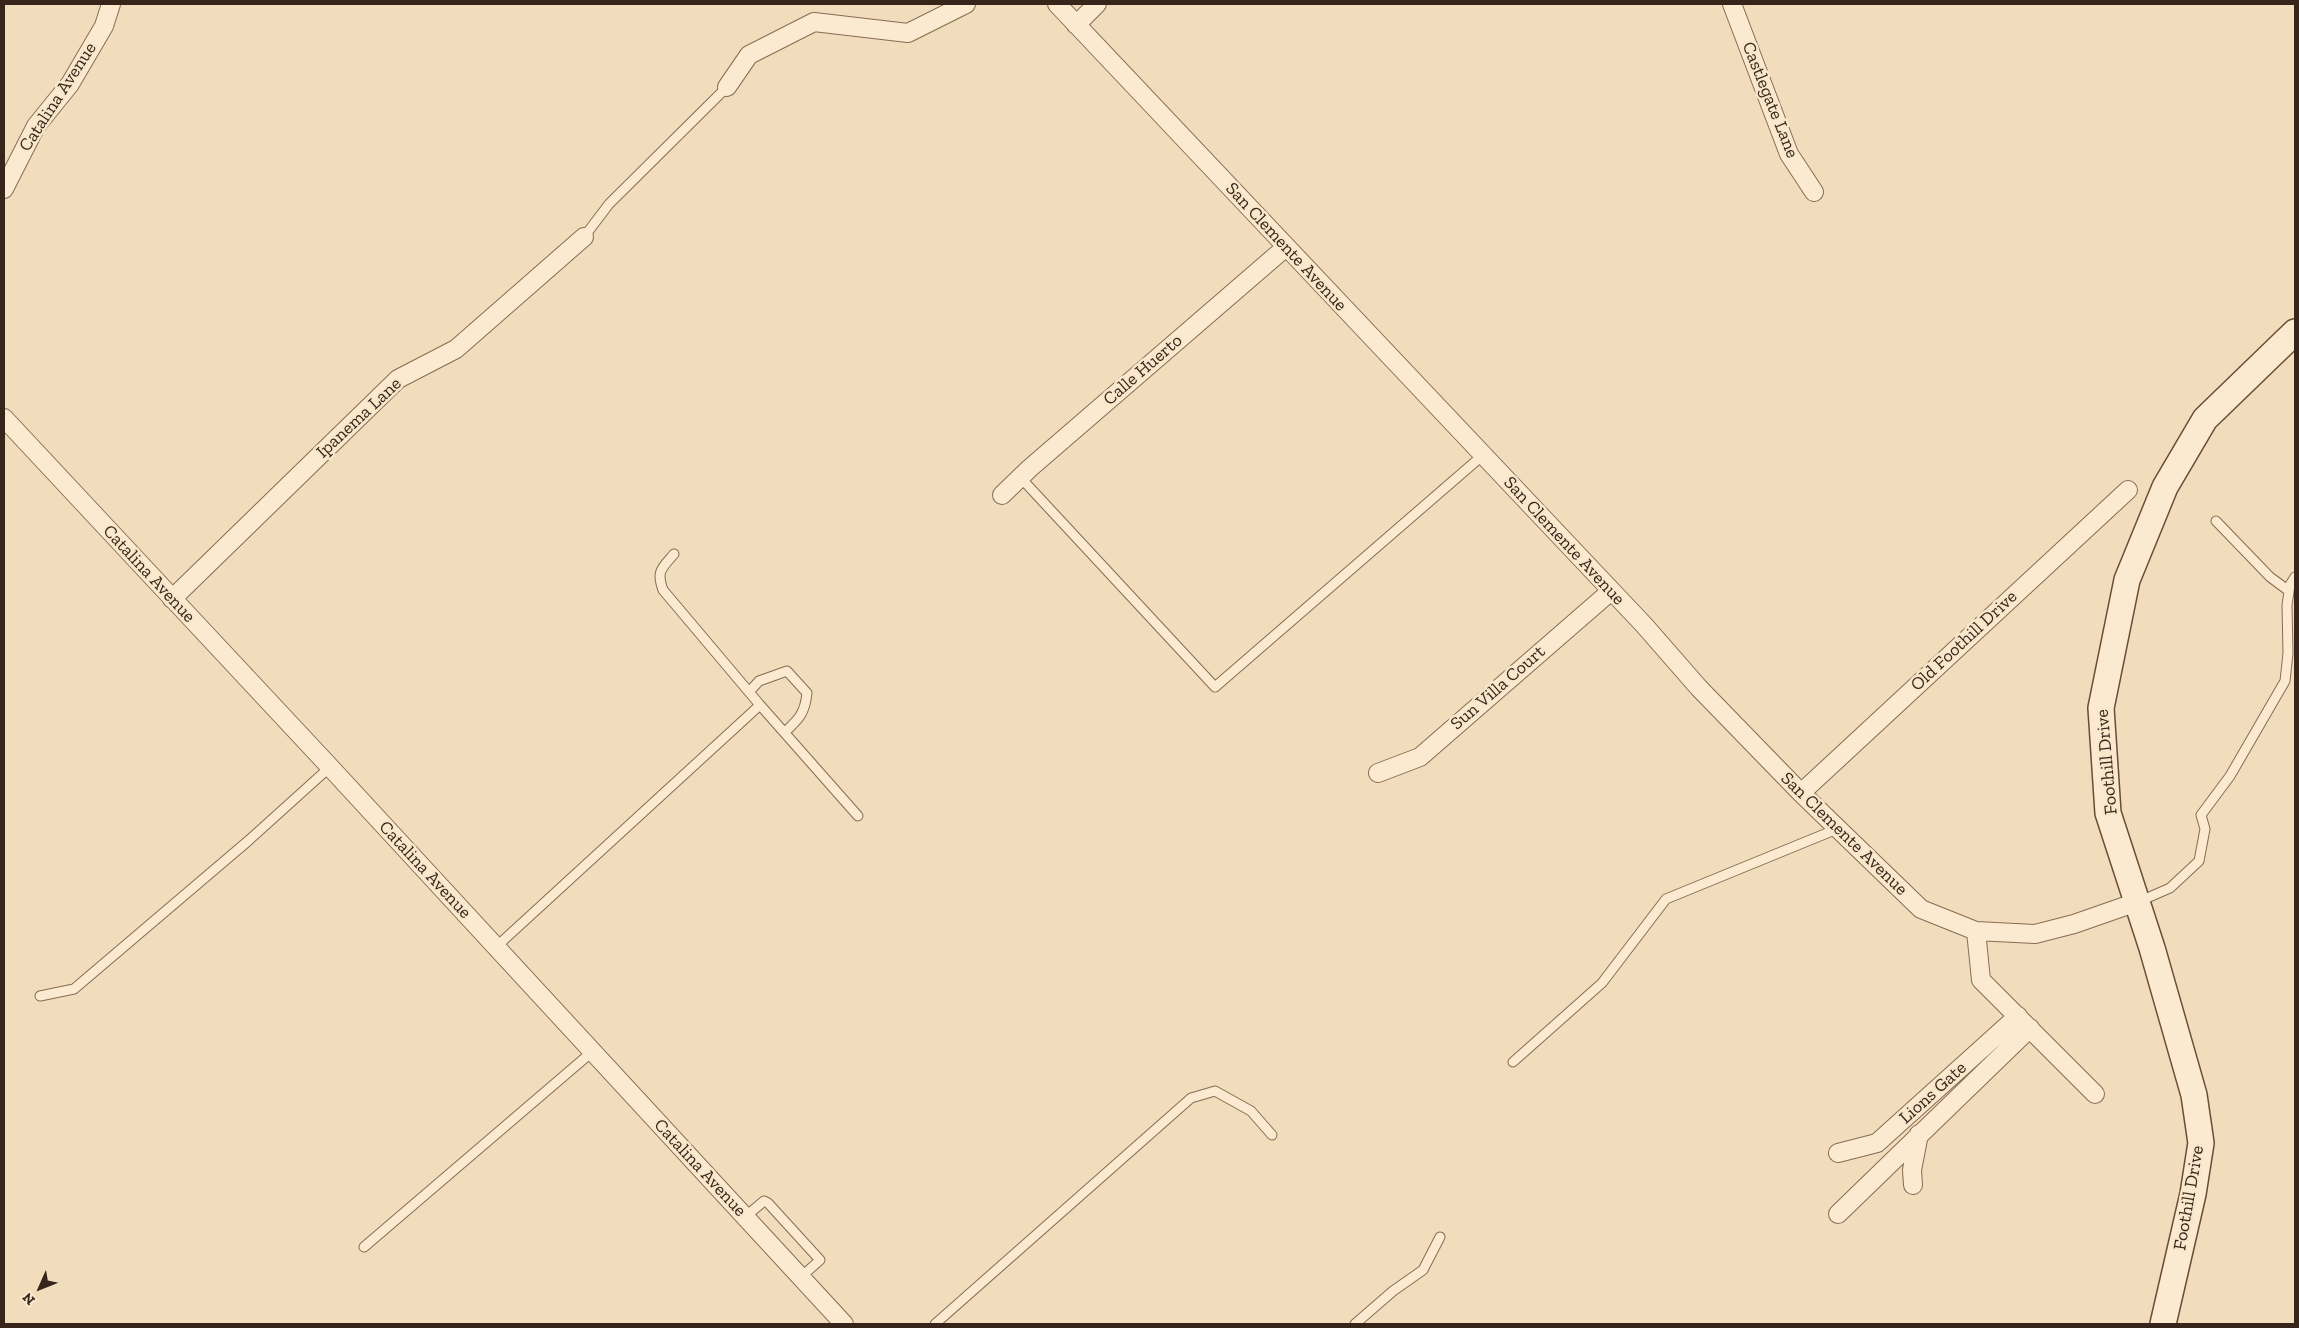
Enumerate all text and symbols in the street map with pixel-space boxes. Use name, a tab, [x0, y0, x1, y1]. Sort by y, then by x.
street label: Catalina Avenue	[15, 38, 101, 156]
street label: Castlegate Lane	[1737, 39, 1803, 161]
street label: San Clemente Avenue	[1221, 178, 1351, 316]
street label: Calle Huerto	[1099, 330, 1187, 410]
street label: Ipanema Lane	[312, 373, 406, 463]
street label: San Clemente Avenue	[1499, 472, 1629, 610]
street label: Catalina Avenue	[98, 521, 200, 627]
street label: Old Foothill Drive	[1906, 586, 2022, 696]
street label: Sun Villa Court	[1446, 641, 1550, 735]
street label: Foothill Drive	[2092, 708, 2122, 816]
street label: San Clemente Avenue	[1776, 768, 1912, 900]
street label: Catalina Avenue	[374, 817, 476, 923]
street label: Lions Gate	[1895, 1057, 1971, 1129]
street label: Catalina Avenue	[649, 1115, 751, 1221]
street label: Foothill Drive	[2169, 1144, 2209, 1252]
north arrow	[15, 1263, 65, 1313]
text: N	[19, 1289, 39, 1309]

